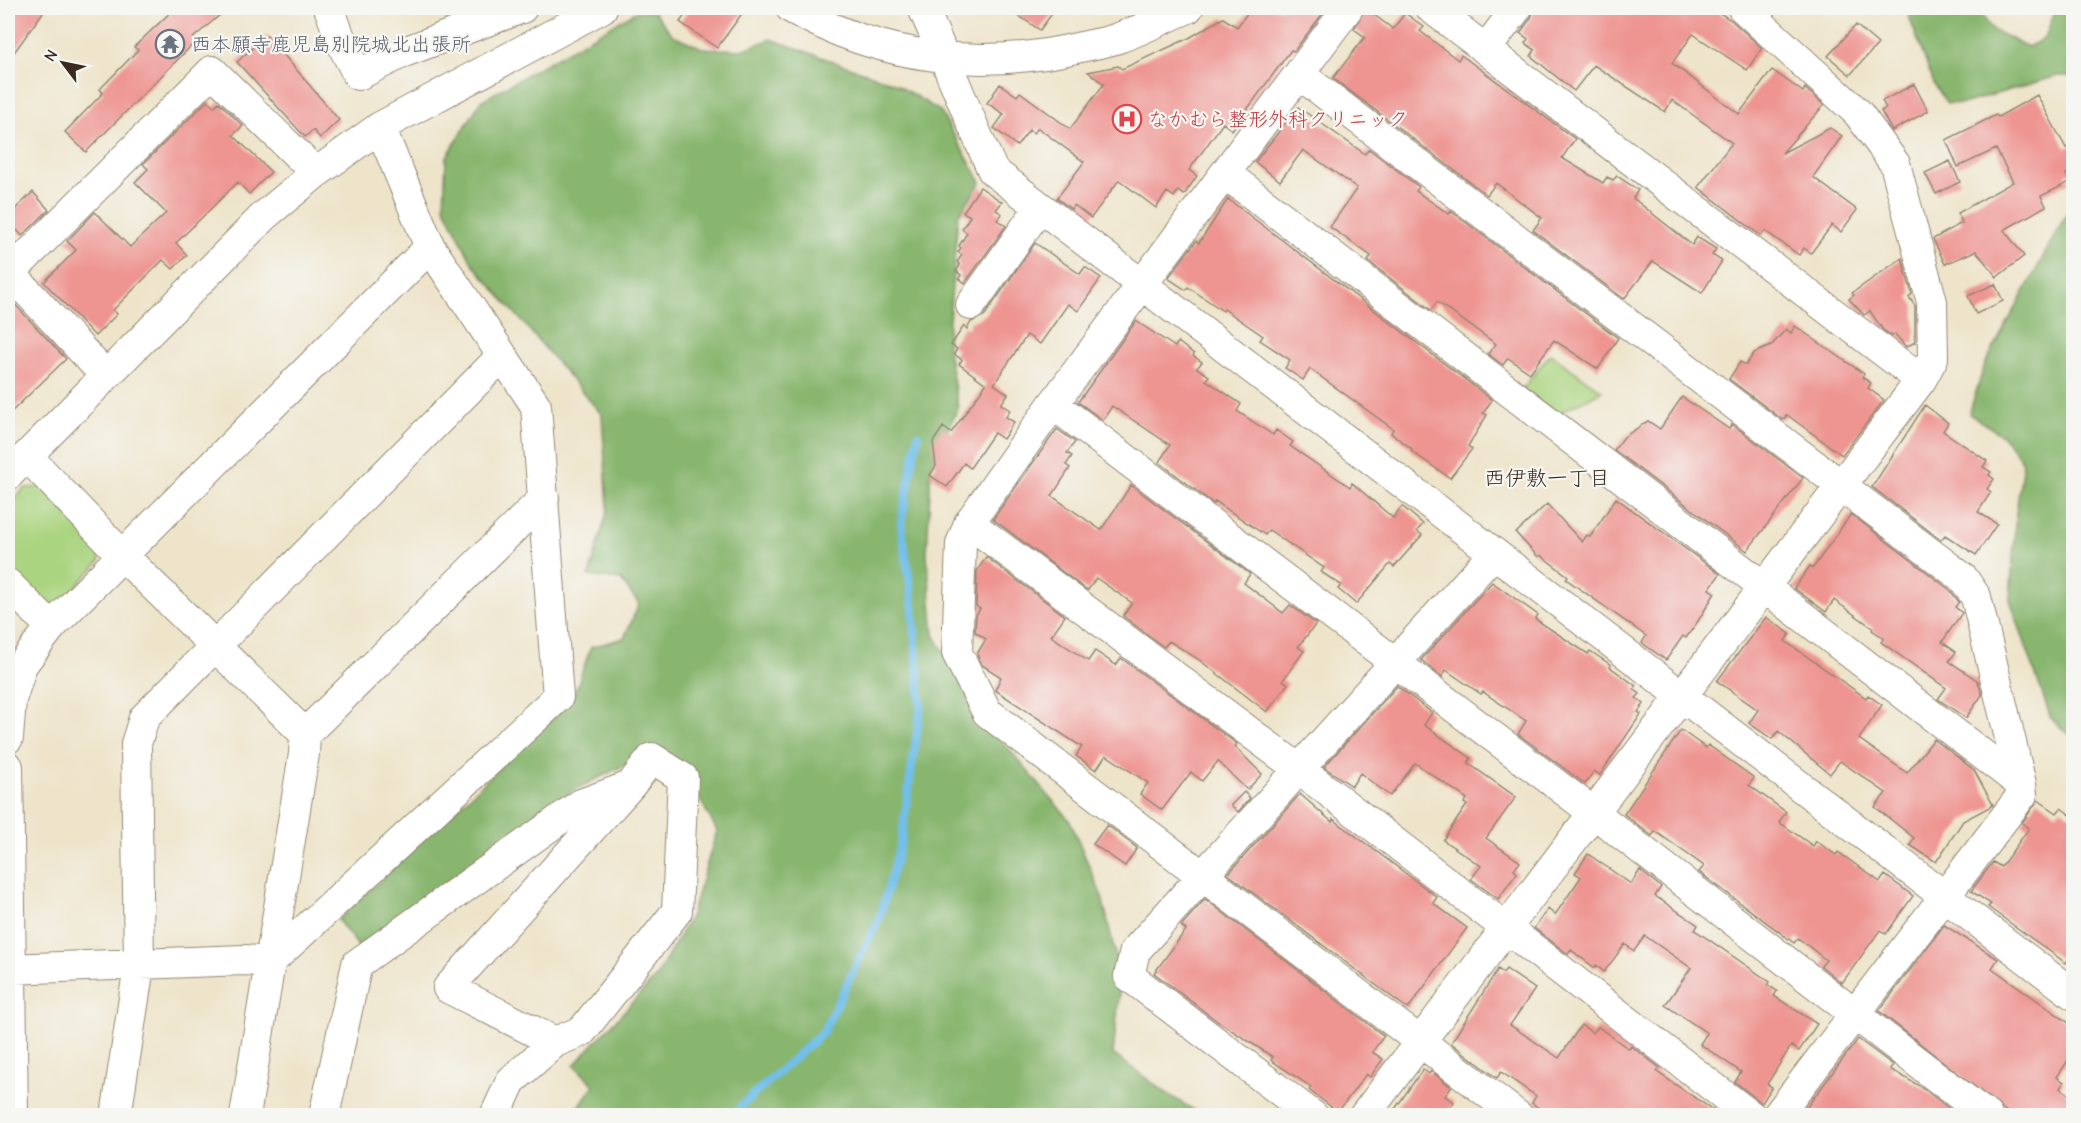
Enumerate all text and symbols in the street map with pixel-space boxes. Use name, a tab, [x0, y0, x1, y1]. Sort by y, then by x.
temple icon: 西本願寺鹿児島別院城北出張所	[154, 28, 186, 60]
north arrow	[33, 33, 93, 93]
place label: 西本願寺鹿児島別院城北出張所	[191, 33, 471, 56]
text: N	[41, 46, 62, 65]
hospital icon: なかむら整形外科クリニック	[1111, 103, 1143, 135]
place label: なかむら整形外科クリニック	[1148, 108, 1408, 131]
district label: 西伊敷一丁目	[1484, 466, 1610, 490]

